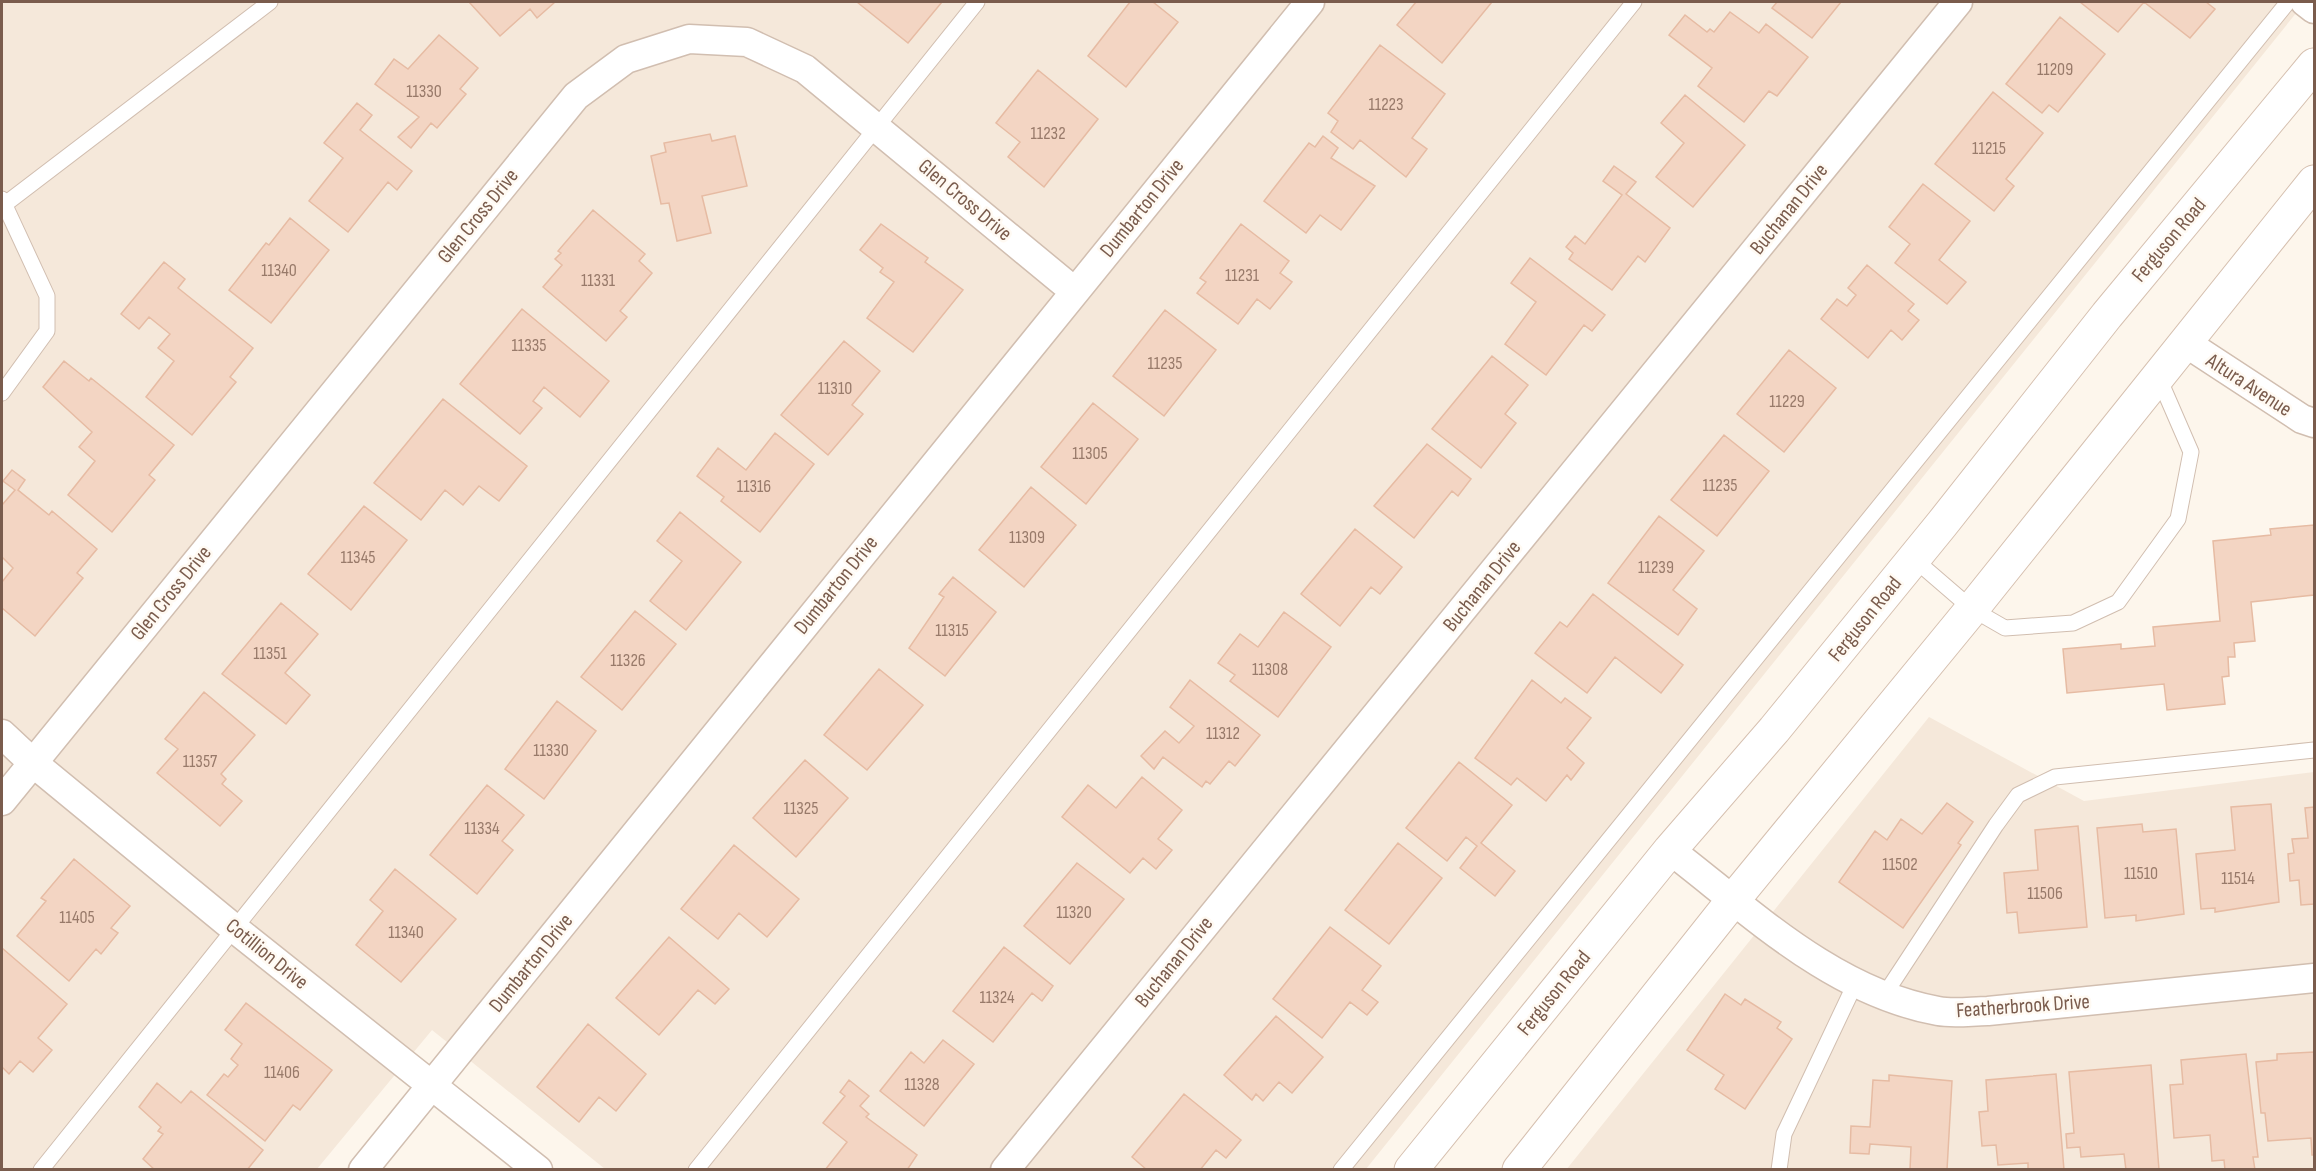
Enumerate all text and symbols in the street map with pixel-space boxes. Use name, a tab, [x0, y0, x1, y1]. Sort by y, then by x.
house number: 11209	[2037, 59, 2073, 80]
house number: 11330	[406, 81, 442, 102]
house number: 11223	[1368, 94, 1404, 115]
house number: 11232	[1030, 123, 1066, 144]
house number: 11215	[1972, 138, 2006, 159]
street label: Glen Cross Drive	[913, 154, 1017, 246]
street label: Dumbarton Drive	[1095, 154, 1189, 262]
street label: Buchanan Drive	[1745, 159, 1833, 259]
street label: Glen Cross Drive	[432, 164, 524, 268]
street label: Ferguson Road	[2127, 193, 2211, 287]
house number: 11340	[261, 260, 297, 281]
house number: 11231	[1225, 265, 1260, 286]
house number: 11331	[581, 270, 616, 291]
house number: 11335	[512, 335, 546, 356]
street label: Altura Avenue	[2201, 348, 2296, 422]
house number: 11235	[1147, 353, 1183, 374]
house number: 11310	[818, 378, 852, 399]
house number: 11229	[1769, 391, 1805, 412]
house number: 11305	[1072, 443, 1108, 464]
house number: 11235	[1702, 475, 1738, 496]
house number: 11316	[737, 476, 771, 497]
house number: 11309	[1009, 527, 1045, 548]
street label: Dumbarton Drive	[789, 531, 883, 639]
street label: Buchanan Drive	[1438, 536, 1526, 636]
street label: Glen Cross Drive	[125, 541, 217, 645]
house number: 11345	[341, 547, 375, 568]
house number: 11239	[1638, 557, 1674, 578]
street label: Ferguson Road	[1823, 571, 1907, 667]
house number: 11315	[935, 620, 969, 641]
house number: 11351	[253, 643, 288, 664]
house number: 11326	[610, 650, 646, 671]
house number: 11308	[1252, 659, 1288, 680]
house number: 11312	[1206, 723, 1240, 744]
house number: 11330	[533, 740, 569, 761]
house number: 11357	[183, 751, 218, 772]
house number: 11325	[784, 798, 818, 819]
house number: 11334	[464, 818, 500, 839]
house number: 11502	[1882, 854, 1918, 875]
house number: 11510	[2124, 863, 2158, 884]
house number: 11514	[2221, 868, 2255, 889]
house number: 11506	[2027, 883, 2063, 904]
house number: 11320	[1056, 902, 1092, 923]
house number: 11405	[59, 907, 95, 928]
street label: Dumbarton Drive	[484, 909, 578, 1017]
street label: Buchanan Drive	[1130, 912, 1218, 1012]
street label: Cotillion Drive	[221, 913, 313, 995]
house number: 11340	[388, 922, 424, 943]
street label: Ferguson Road	[1512, 945, 1596, 1041]
house number: 11324	[980, 987, 1015, 1008]
street label: Featherbrook Drive	[1955, 989, 2091, 1023]
house number: 11406	[264, 1062, 300, 1083]
house number: 11328	[904, 1074, 940, 1095]

